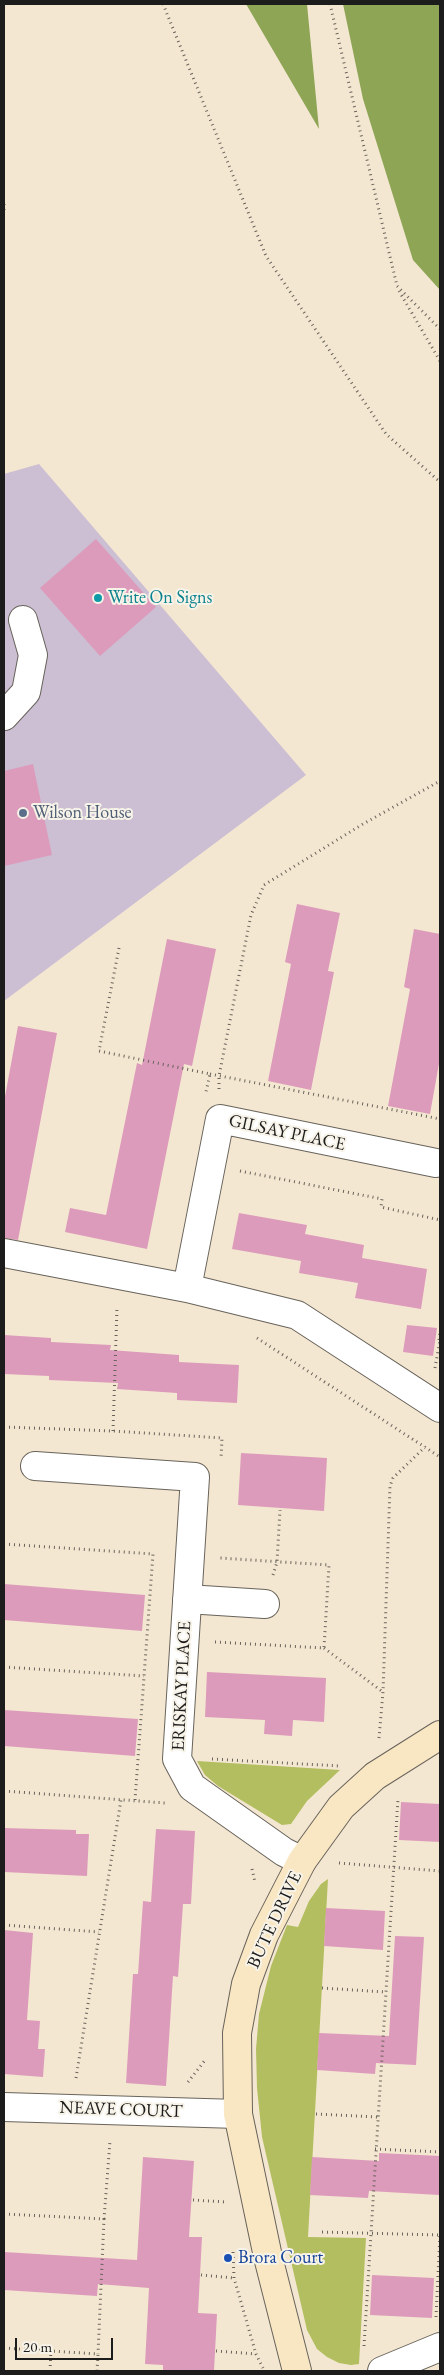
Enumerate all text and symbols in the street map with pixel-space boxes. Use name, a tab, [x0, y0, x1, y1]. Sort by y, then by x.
place label: Write On Signs	[108, 587, 212, 609]
marker: Write On Signs	[92, 592, 104, 604]
place label: Wilson House	[33, 802, 131, 824]
marker: Wilson House	[17, 807, 29, 819]
street label: GILSAY PLACE	[227, 1110, 347, 1156]
street label: ERISKAY PLACE	[168, 1620, 196, 1752]
street label: BUTE DRIVE	[243, 1868, 307, 1972]
street label: NEAVE COURT	[59, 2097, 183, 2123]
place label: Brora Court	[238, 2247, 323, 2269]
marker: Brora Court	[222, 2252, 234, 2264]
scale bar	[18, 2328, 115, 2360]
text: 20 m	[23, 2337, 52, 2356]

